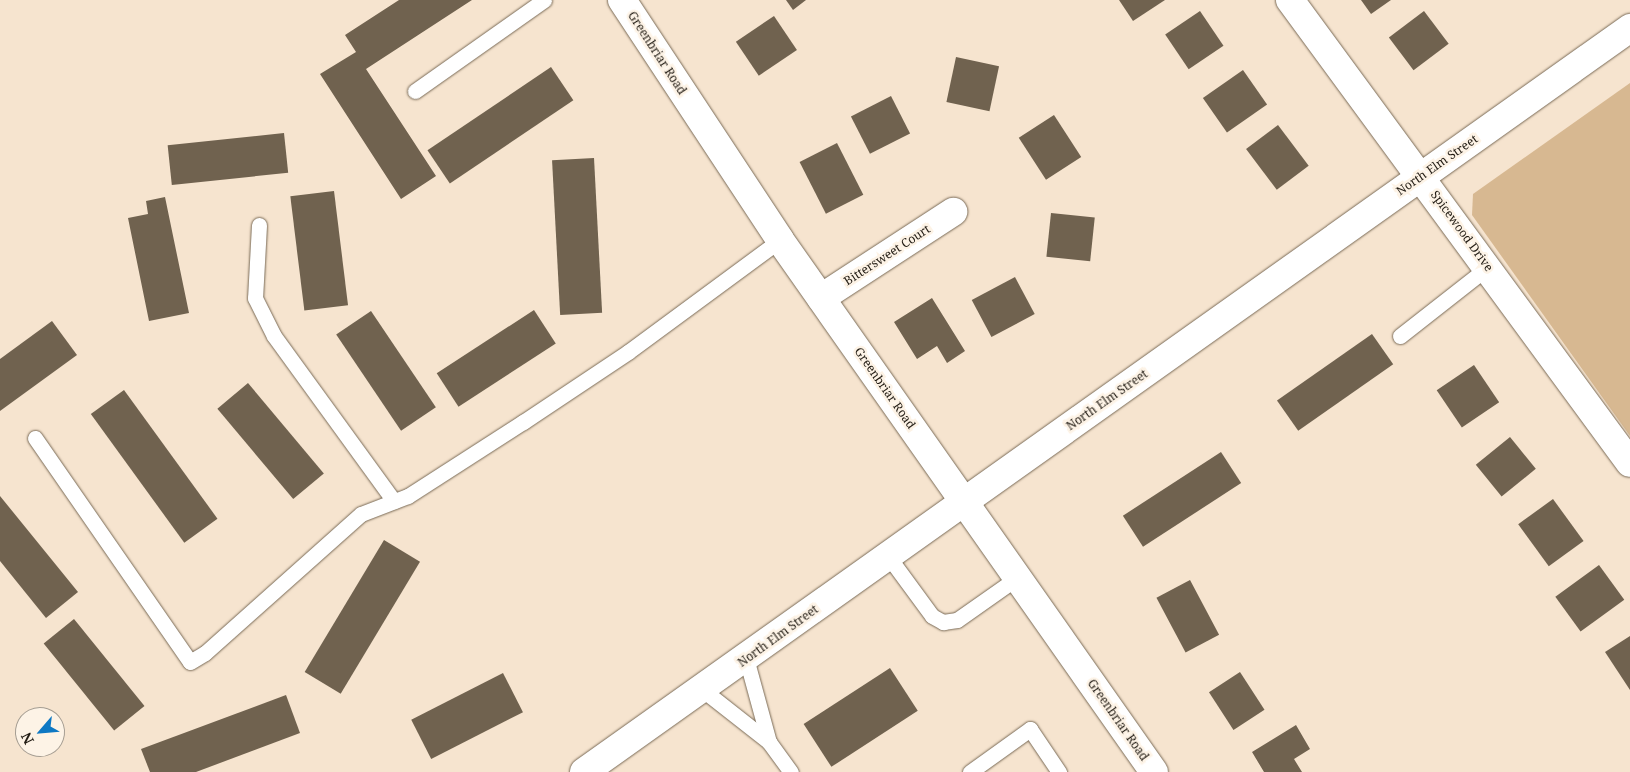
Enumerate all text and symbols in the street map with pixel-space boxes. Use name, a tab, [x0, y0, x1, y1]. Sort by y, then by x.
street label: Greenbriar Road	[625, 9, 689, 97]
street label: North Elm Street	[1394, 132, 1480, 198]
street label: Spicewood Drive	[1428, 188, 1496, 274]
street label: Bittersweet Court	[841, 222, 933, 288]
street label: Greenbriar Road	[852, 345, 918, 431]
street label: North Elm Street	[1064, 367, 1150, 433]
street label: North Elm Street	[735, 602, 821, 670]
street label: Greenbriar Road	[1085, 677, 1151, 763]
north arrow	[15, 707, 65, 757]
text: N	[16, 729, 38, 748]

